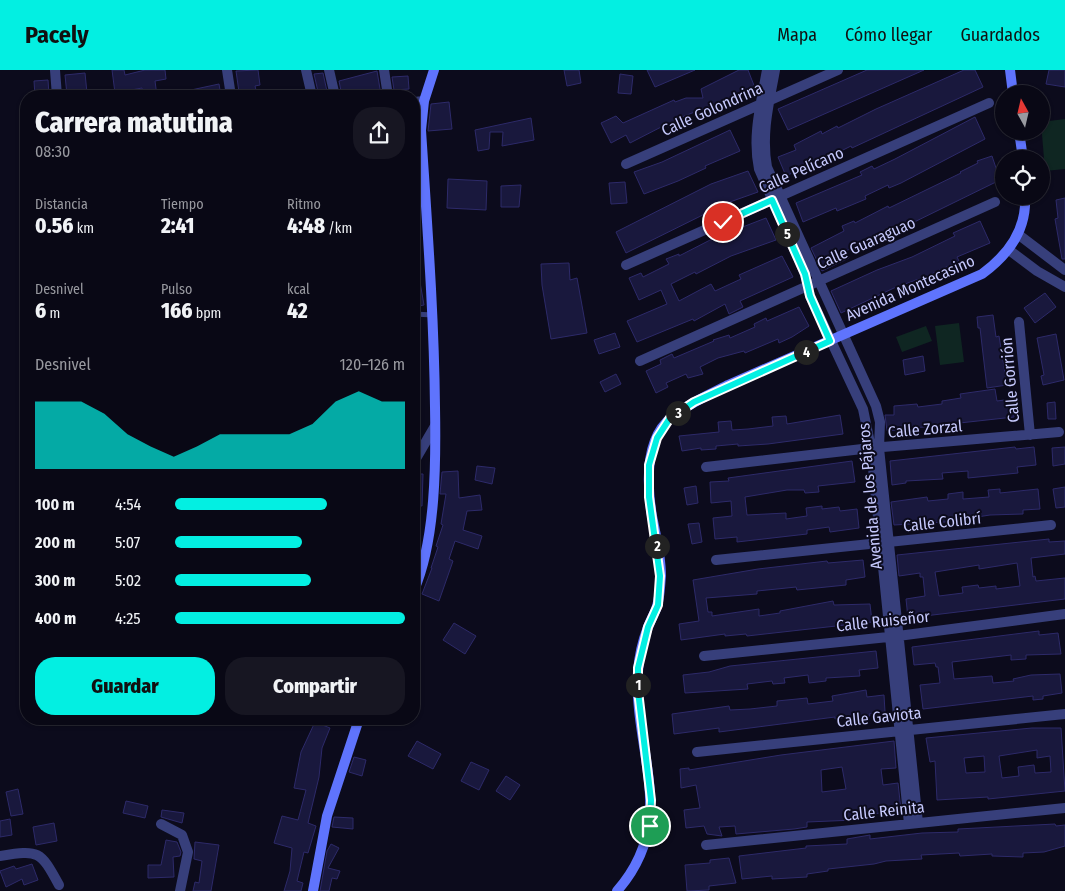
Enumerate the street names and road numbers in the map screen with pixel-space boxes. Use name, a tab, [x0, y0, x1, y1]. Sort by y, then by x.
street label: Calle Golondrina	[658, 78, 766, 140]
street label: Calle Pelícano	[756, 143, 846, 197]
street label: Calle Guaraguao	[814, 213, 918, 273]
street label: Avenida Montecasino	[843, 251, 977, 325]
street label: Calle Gorrión	[997, 337, 1023, 423]
street label: Calle Zorzal	[887, 416, 963, 442]
street label: Avenida de los Pájaros	[854, 422, 886, 570]
street label: Calle Colibrí	[902, 508, 982, 536]
street label: Calle Ruiseñor	[835, 607, 931, 635]
street label: Calle Gaviota	[836, 703, 922, 731]
street label: Calle Reinita	[842, 797, 926, 825]

